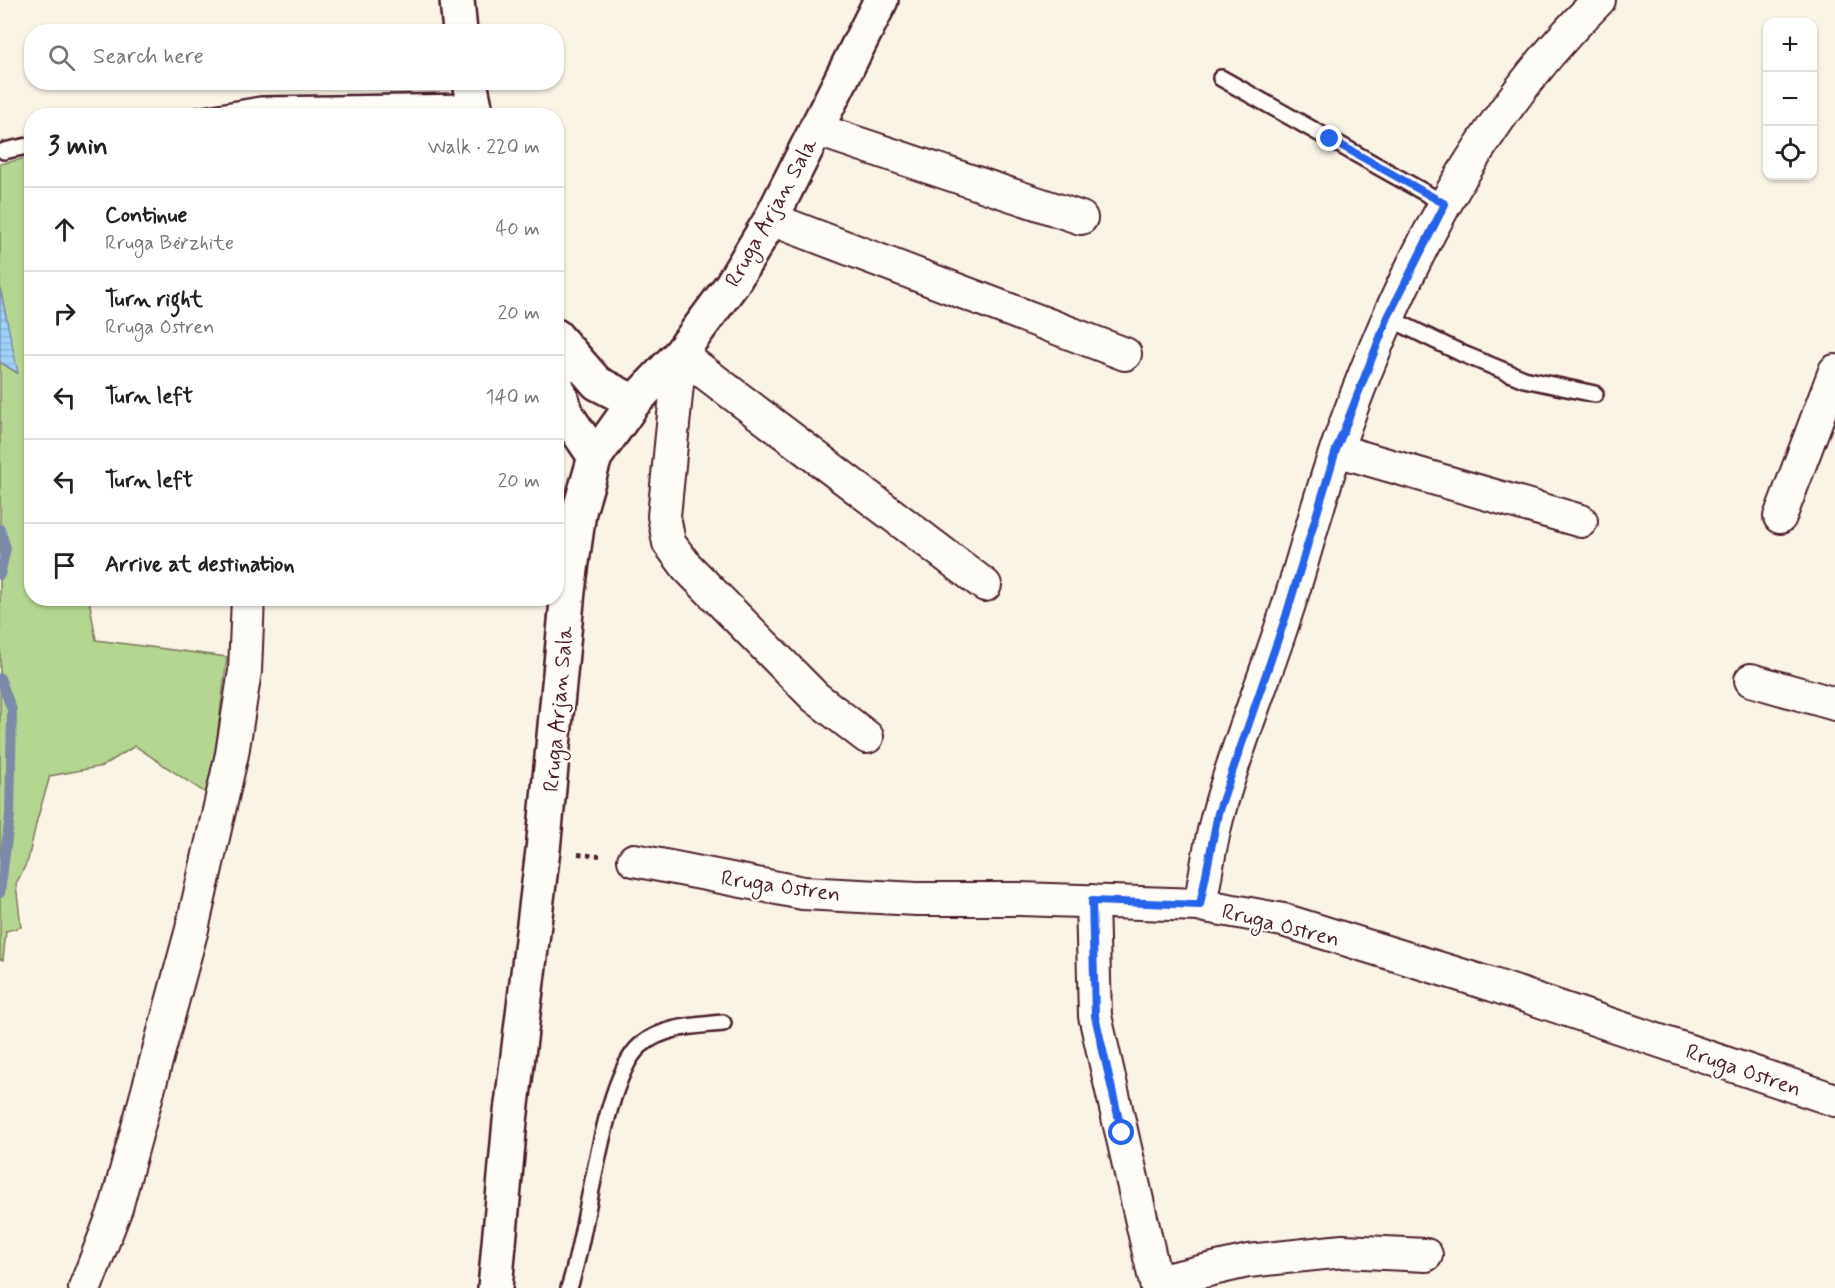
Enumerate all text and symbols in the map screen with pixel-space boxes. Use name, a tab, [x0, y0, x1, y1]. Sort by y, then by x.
map controls	[1763, 18, 1817, 180]
button: +	[1763, 18, 1817, 72]
search box	[24, 24, 564, 90]
icon: search	[45, 41, 78, 74]
text: Search here	[93, 43, 204, 71]
button: −	[1763, 72, 1817, 126]
route end	[1316, 125, 1342, 151]
button: locate	[1763, 126, 1817, 180]
text: 3 min	[48, 130, 108, 164]
street label: Rruga Arjan Sala	[719, 133, 827, 294]
text: Walk · 220 m	[428, 134, 540, 161]
text: Continue	[105, 202, 187, 230]
icon: ahead	[48, 213, 81, 246]
text: 40 m	[496, 216, 540, 243]
text: Rruga Bërzhite	[105, 230, 234, 257]
text: Turn right	[105, 286, 203, 314]
icon: right	[48, 297, 81, 330]
text: 20 m	[497, 300, 540, 327]
text: Rruga Ostren	[105, 314, 214, 341]
icon: left	[48, 381, 81, 414]
text: Turn left	[105, 383, 193, 411]
text: 140 m	[486, 384, 540, 411]
icon: left	[48, 465, 81, 498]
text: Turn left	[105, 467, 193, 495]
text: 20 m	[497, 468, 540, 495]
icon: arrive	[48, 549, 81, 582]
text: Arrive at destination	[105, 551, 295, 579]
street label: Rruga Arjan Sala	[538, 624, 583, 794]
street label: Rruga Ostren	[719, 865, 842, 912]
street label: Rruga Ostren	[1218, 898, 1342, 957]
street label: Rruga Ostren	[1681, 1038, 1805, 1107]
route start	[1108, 1119, 1134, 1145]

